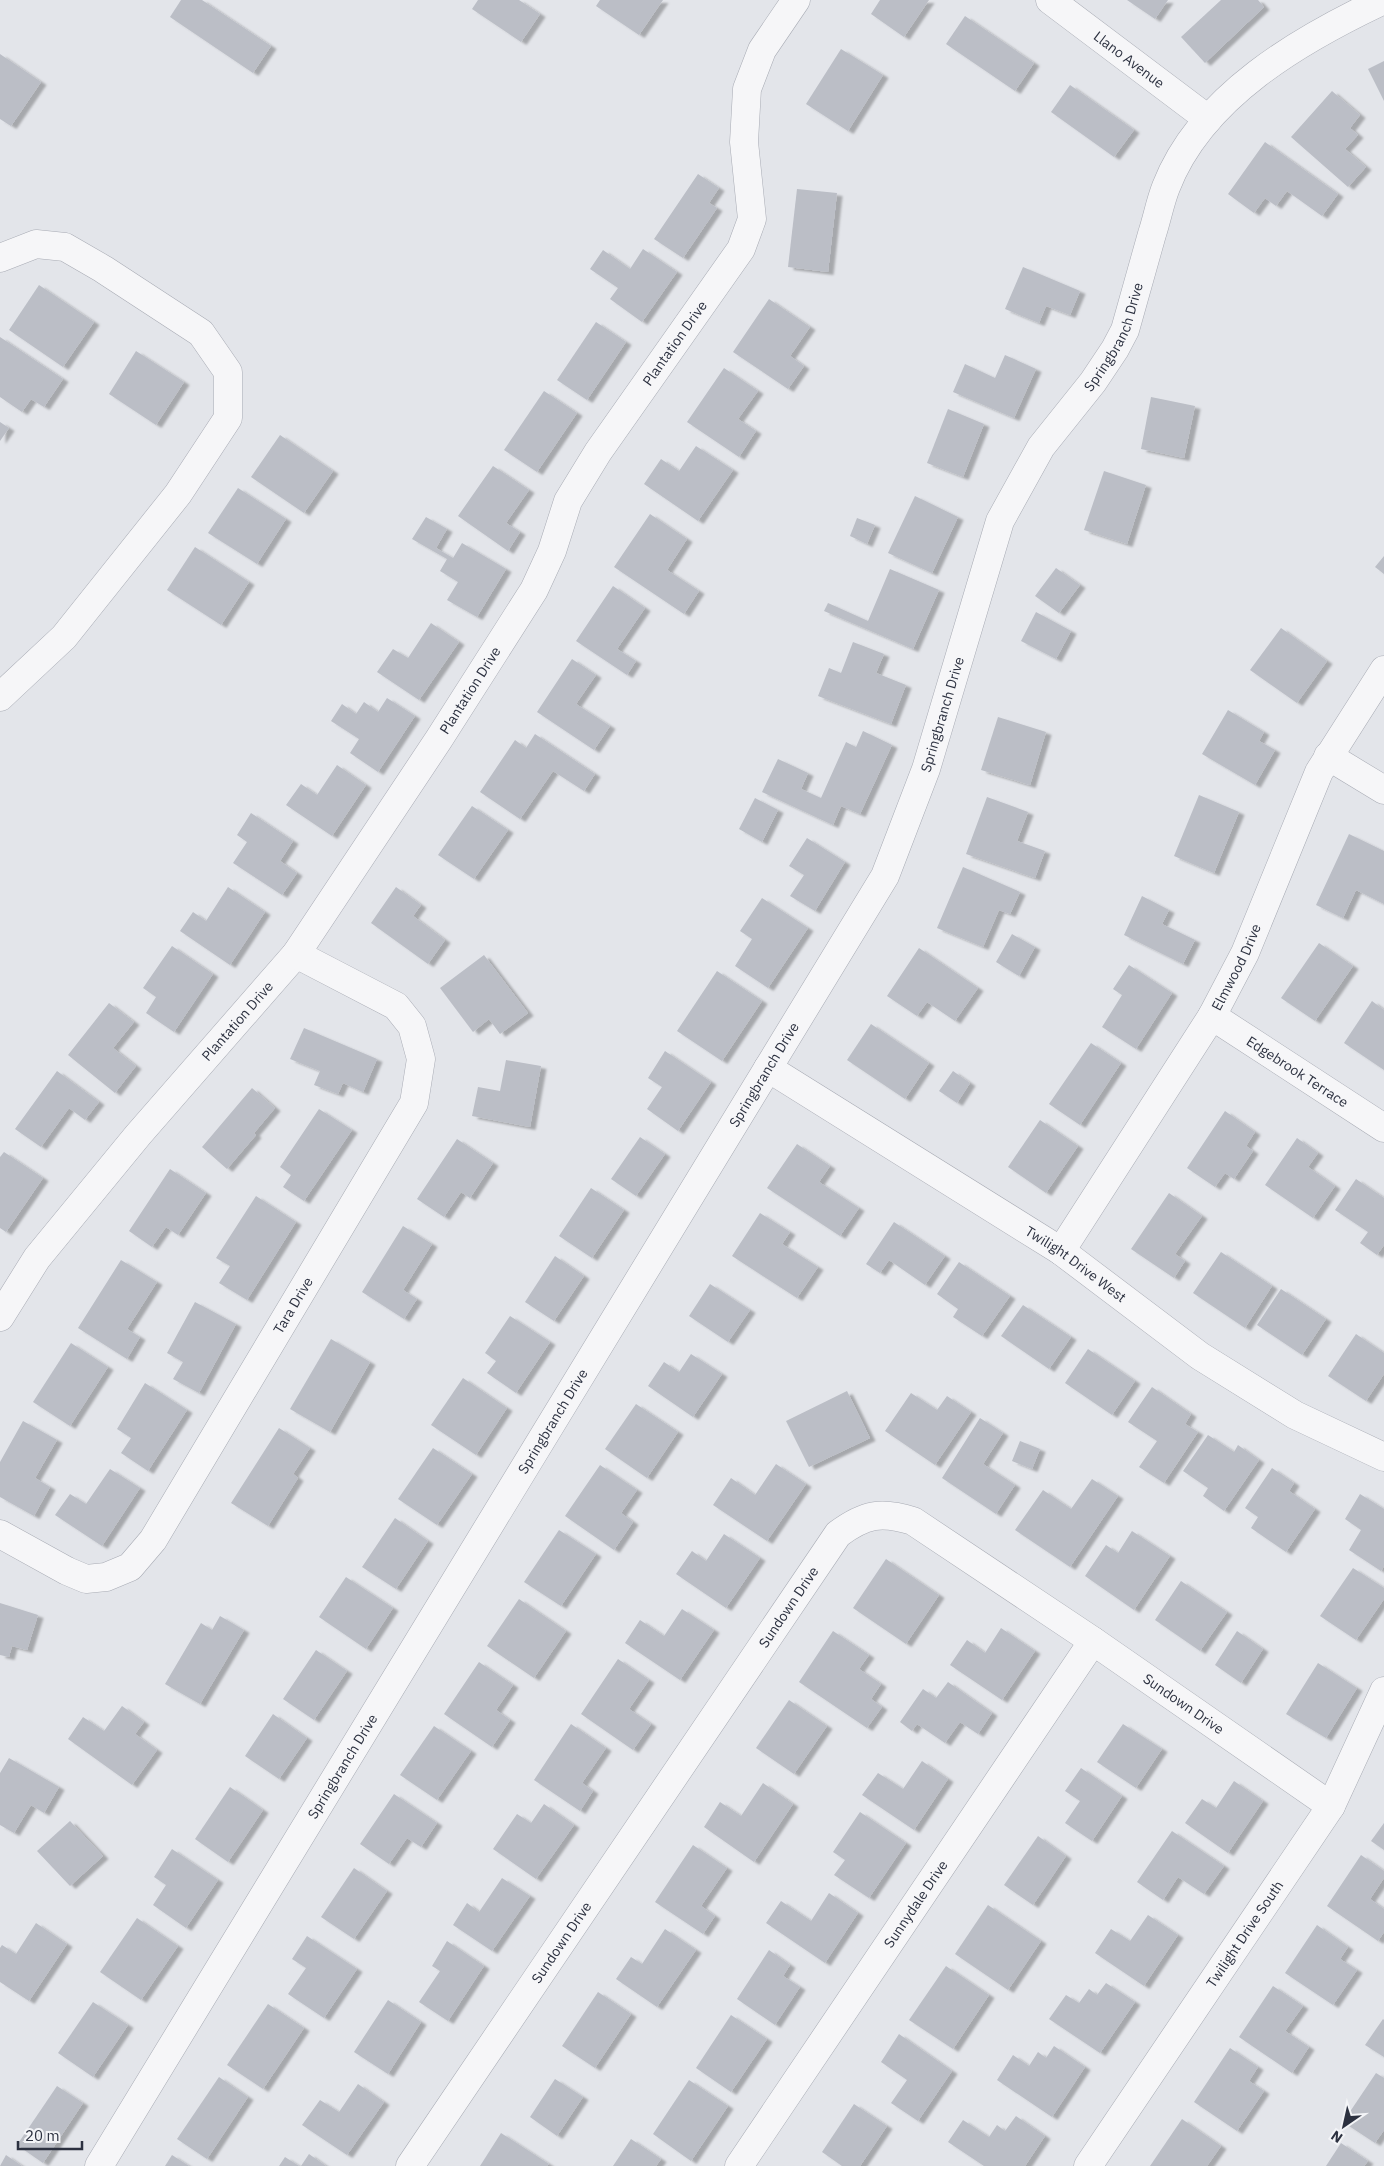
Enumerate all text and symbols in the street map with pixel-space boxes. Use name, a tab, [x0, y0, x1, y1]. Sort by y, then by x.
street label: Llano Avenue	[1090, 27, 1168, 92]
street label: Springbranch Drive	[1080, 280, 1147, 395]
street label: Plantation Drive	[638, 297, 711, 389]
street label: Plantation Drive	[436, 643, 505, 737]
street label: Springbranch Drive	[917, 654, 968, 775]
street label: Elmwood Drive	[1207, 921, 1265, 1014]
street label: Plantation Drive	[198, 977, 277, 1065]
street label: Springbranch Drive	[725, 1019, 803, 1130]
street label: Edgebrook Terrace	[1243, 1032, 1352, 1112]
street label: Twilight Drive West	[1022, 1222, 1130, 1306]
street label: Tara Drive	[269, 1273, 317, 1337]
street label: Springbranch Drive	[514, 1365, 592, 1477]
street label: Sundown Drive	[755, 1563, 823, 1651]
street label: Sundown Drive	[1140, 1669, 1228, 1738]
street label: Springbranch Drive	[304, 1710, 382, 1822]
street label: Sunnydale Drive	[880, 1857, 952, 1951]
street label: Twilight Drive South	[1202, 1877, 1287, 1991]
street label: Sundown Drive	[527, 1898, 596, 1987]
north arrow	[1319, 2101, 1369, 2151]
scale bar	[18, 2118, 81, 2150]
text: 20 m	[25, 2126, 60, 2145]
text: N	[1327, 2126, 1346, 2147]

